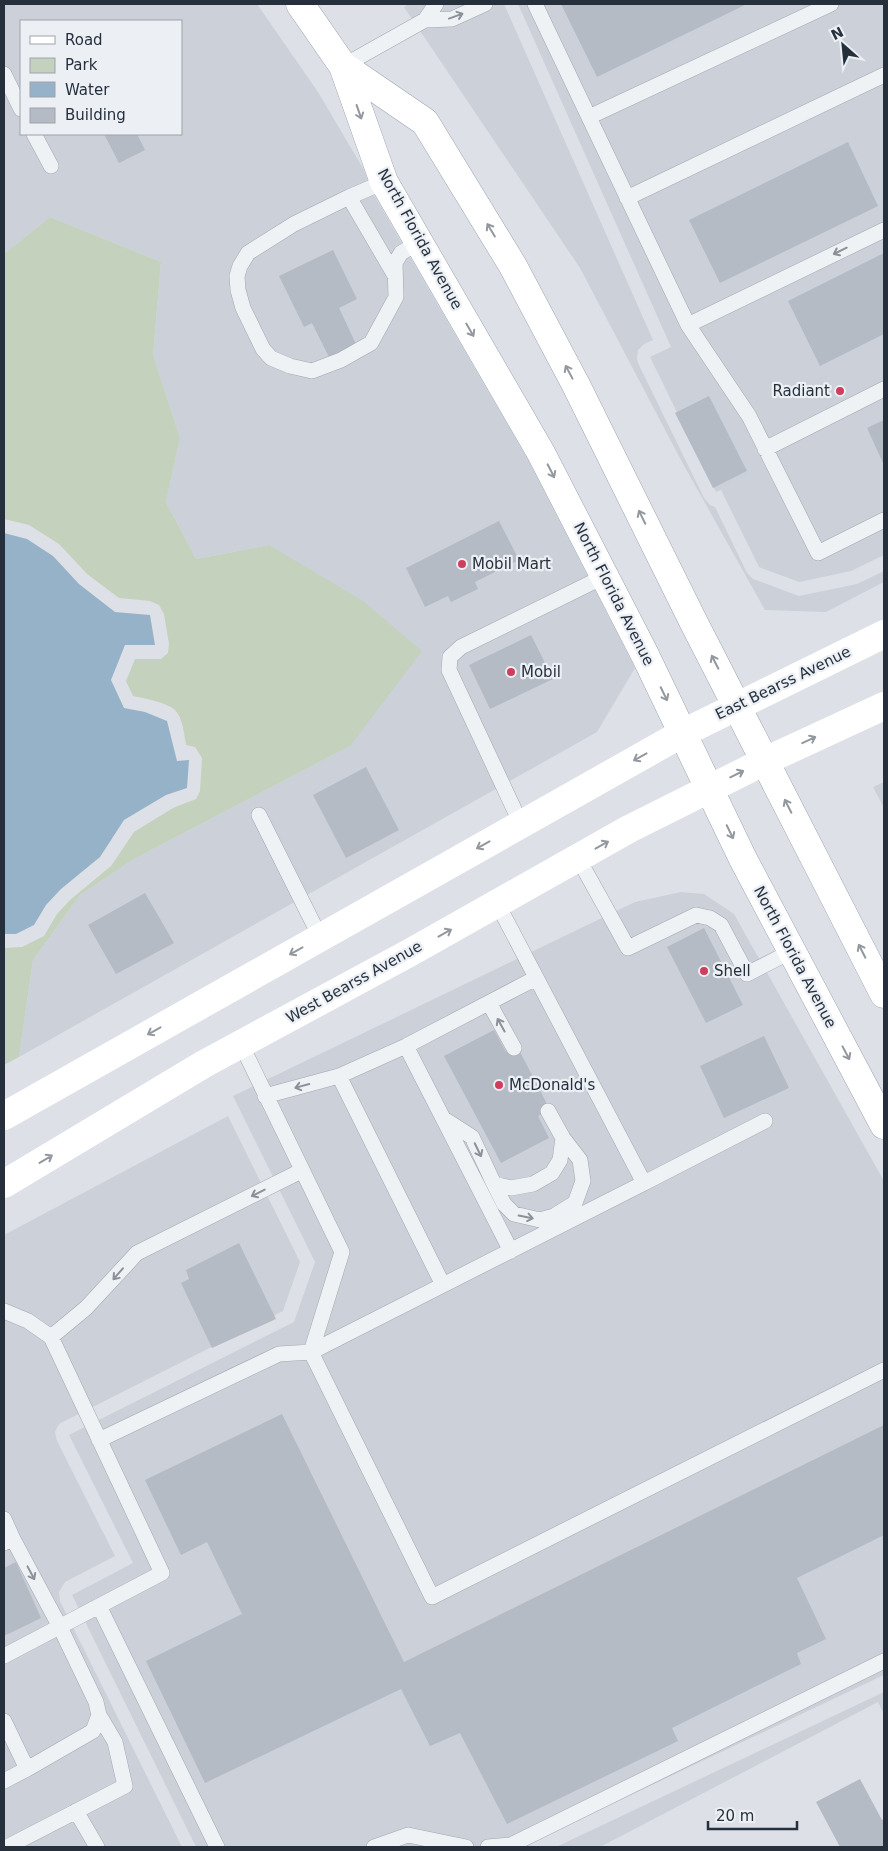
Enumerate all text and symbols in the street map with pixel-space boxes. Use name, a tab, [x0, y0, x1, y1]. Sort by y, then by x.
one-way arrow	[448, 11, 463, 20]
legend	[20, 20, 182, 135]
north arrow	[818, 20, 868, 70]
text: N	[828, 24, 846, 43]
text: Road	[65, 31, 103, 49]
text: Park	[65, 56, 98, 74]
text: Water	[65, 81, 110, 99]
one-way arrow	[355, 104, 364, 119]
text: Building	[65, 106, 126, 124]
street label: North Florida Avenue	[374, 165, 466, 313]
one-way arrow	[485, 223, 495, 237]
one-way arrow	[833, 247, 848, 257]
one-way arrow	[466, 322, 476, 336]
one-way arrow	[564, 364, 574, 379]
place label: Radiant	[772, 382, 830, 400]
marker: Radiant	[834, 385, 846, 397]
one-way arrow	[547, 463, 556, 478]
one-way arrow	[637, 510, 646, 525]
street label: North Florida Avenue	[570, 519, 658, 669]
place label: Mobil Mart	[472, 555, 551, 573]
marker: Mobil Mart	[456, 558, 468, 570]
street label: East Bearss Avenue	[712, 642, 854, 724]
one-way arrow	[710, 655, 720, 670]
place label: Mobil	[521, 663, 561, 681]
marker: Mobil	[505, 666, 517, 678]
one-way arrow	[660, 686, 669, 701]
one-way arrow	[801, 735, 816, 745]
one-way arrow	[633, 753, 648, 762]
one-way arrow	[729, 769, 744, 778]
one-way arrow	[783, 799, 793, 814]
one-way arrow	[726, 824, 735, 839]
one-way arrow	[594, 839, 608, 849]
one-way arrow	[477, 841, 491, 851]
street label: North Florida Avenue	[750, 883, 840, 1031]
one-way arrow	[437, 928, 452, 938]
street label: West Bearss Avenue	[283, 937, 425, 1027]
one-way arrow	[857, 944, 866, 959]
one-way arrow	[289, 946, 304, 956]
place label: Shell	[714, 962, 751, 980]
marker: Shell	[698, 965, 710, 977]
one-way arrow	[496, 1019, 506, 1033]
one-way arrow	[148, 1026, 162, 1036]
one-way arrow	[842, 1045, 851, 1060]
place label: McDonald's	[509, 1076, 595, 1094]
marker: McDonald's	[493, 1079, 505, 1091]
one-way arrow	[294, 1082, 310, 1091]
one-way arrow	[474, 1142, 483, 1157]
one-way arrow	[38, 1154, 52, 1164]
one-way arrow	[251, 1189, 266, 1198]
one-way arrow	[517, 1212, 533, 1222]
one-way arrow	[113, 1267, 124, 1280]
one-way arrow	[27, 1565, 36, 1580]
scale bar	[708, 1798, 797, 1830]
text: 20 m	[716, 1807, 754, 1825]

